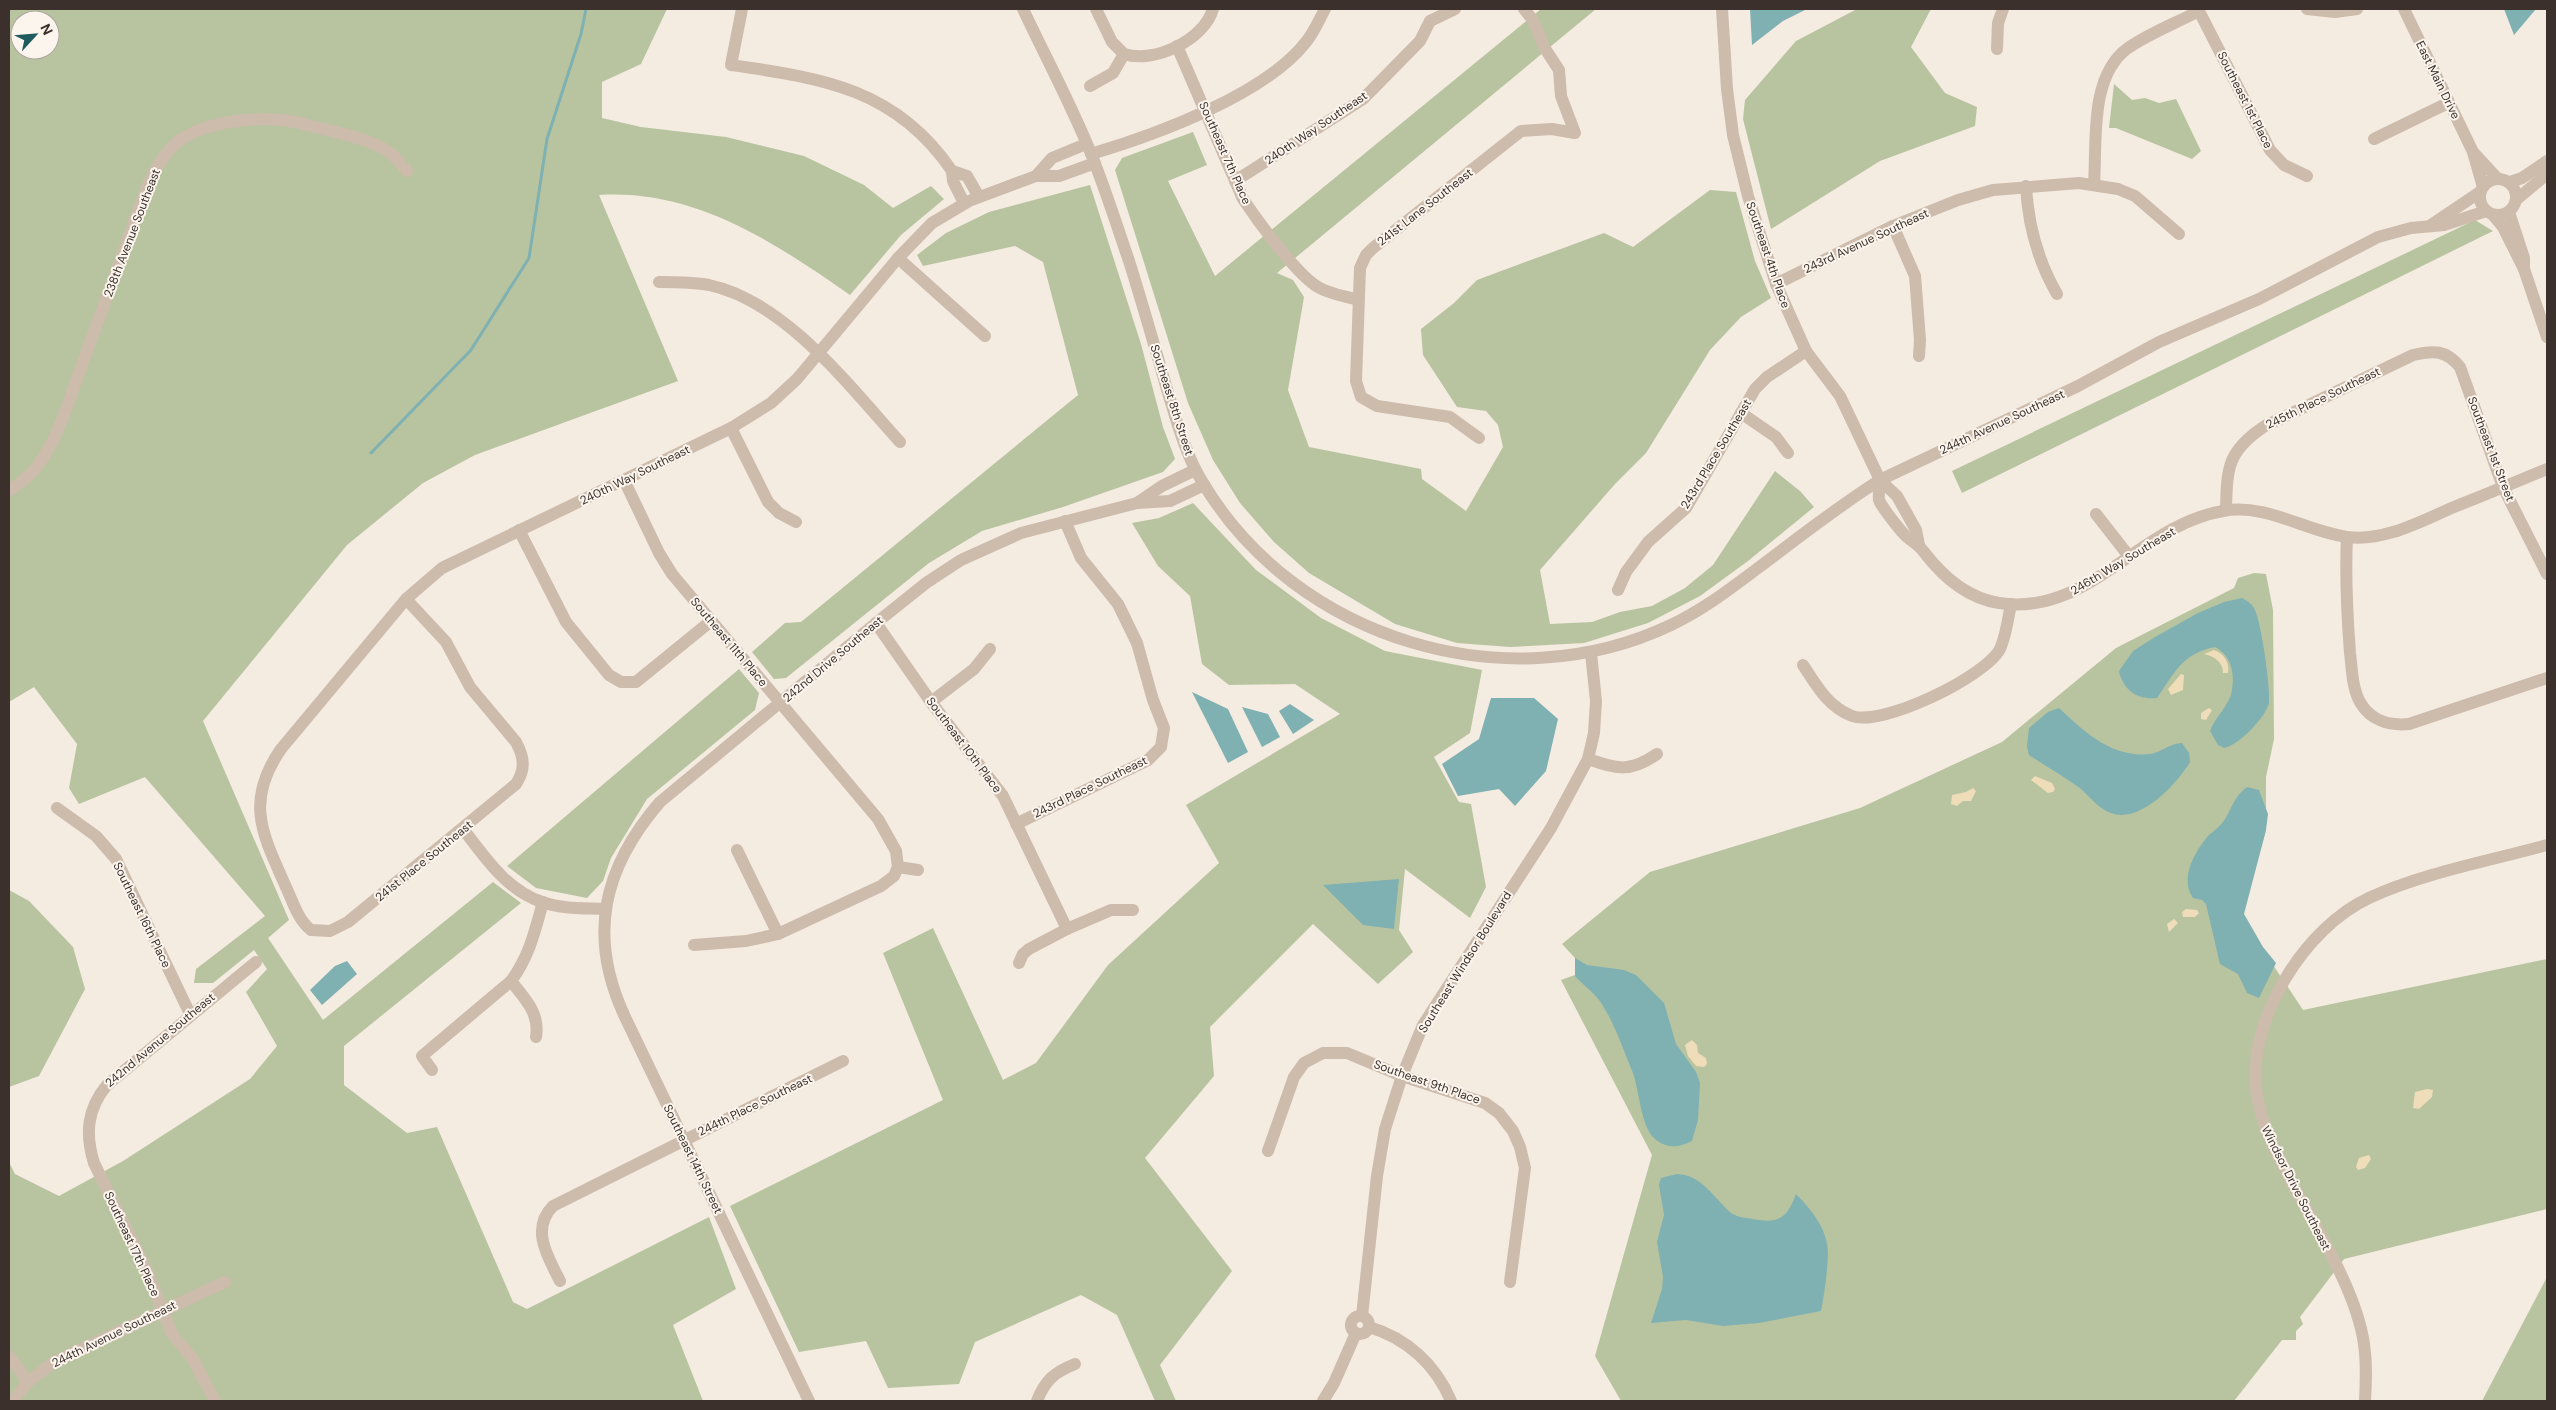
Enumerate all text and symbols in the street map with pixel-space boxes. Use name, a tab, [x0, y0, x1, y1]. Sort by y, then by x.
north arrow	[10, 10, 60, 60]
text: N	[36, 21, 57, 38]
street label: East Main Drive	[2412, 38, 2464, 122]
street label: Southeast 1st Place	[2214, 49, 2276, 151]
street label: 240th Way Southeast	[1262, 87, 1371, 168]
street label: Southeast 7th Place	[1195, 99, 1255, 207]
street label: 241st Lane Southeast	[1374, 164, 1476, 249]
street label: 238th Avenue Southeast	[100, 166, 164, 300]
street label: Southeast 4th Place	[1742, 200, 1794, 310]
street label: 243rd Avenue Southeast	[1801, 205, 1931, 277]
street label: Southeast 8th Street	[1147, 343, 1198, 458]
street label: 245th Place Southeast	[2263, 363, 2383, 433]
street label: 244th Avenue Southeast	[1937, 386, 2067, 458]
street label: Southeast 1st Street	[2464, 394, 2518, 504]
street label: 243rd Place Southeast	[1677, 396, 1755, 512]
street label: 240th Way Southeast	[577, 441, 693, 509]
street label: 246th Way Southeast	[2067, 523, 2179, 599]
street label: Southeast 11th Place	[687, 594, 771, 690]
street label: 242nd Drive Southeast	[779, 612, 887, 706]
street label: Southeast 10th Place	[923, 694, 1005, 796]
street label: 243rd Place Southeast	[1030, 752, 1150, 822]
street label: 241st Place Southeast	[372, 817, 476, 905]
street label: Southeast 16th Place	[109, 860, 175, 971]
street label: Southeast Windsor Boulevard	[1415, 888, 1515, 1036]
street label: 242nd Avenue Southeast	[102, 989, 219, 1091]
street label: Southeast 9th Place	[1372, 1056, 1483, 1108]
street label: 244th Place Southeast	[695, 1070, 815, 1140]
street label: Southeast 14th Street	[660, 1102, 726, 1216]
street label: Windsor Drive Southeast	[2258, 1123, 2335, 1253]
street label: Southeast 17th Place	[101, 1189, 163, 1299]
street label: 244th Avenue Southeast	[49, 1297, 179, 1371]

